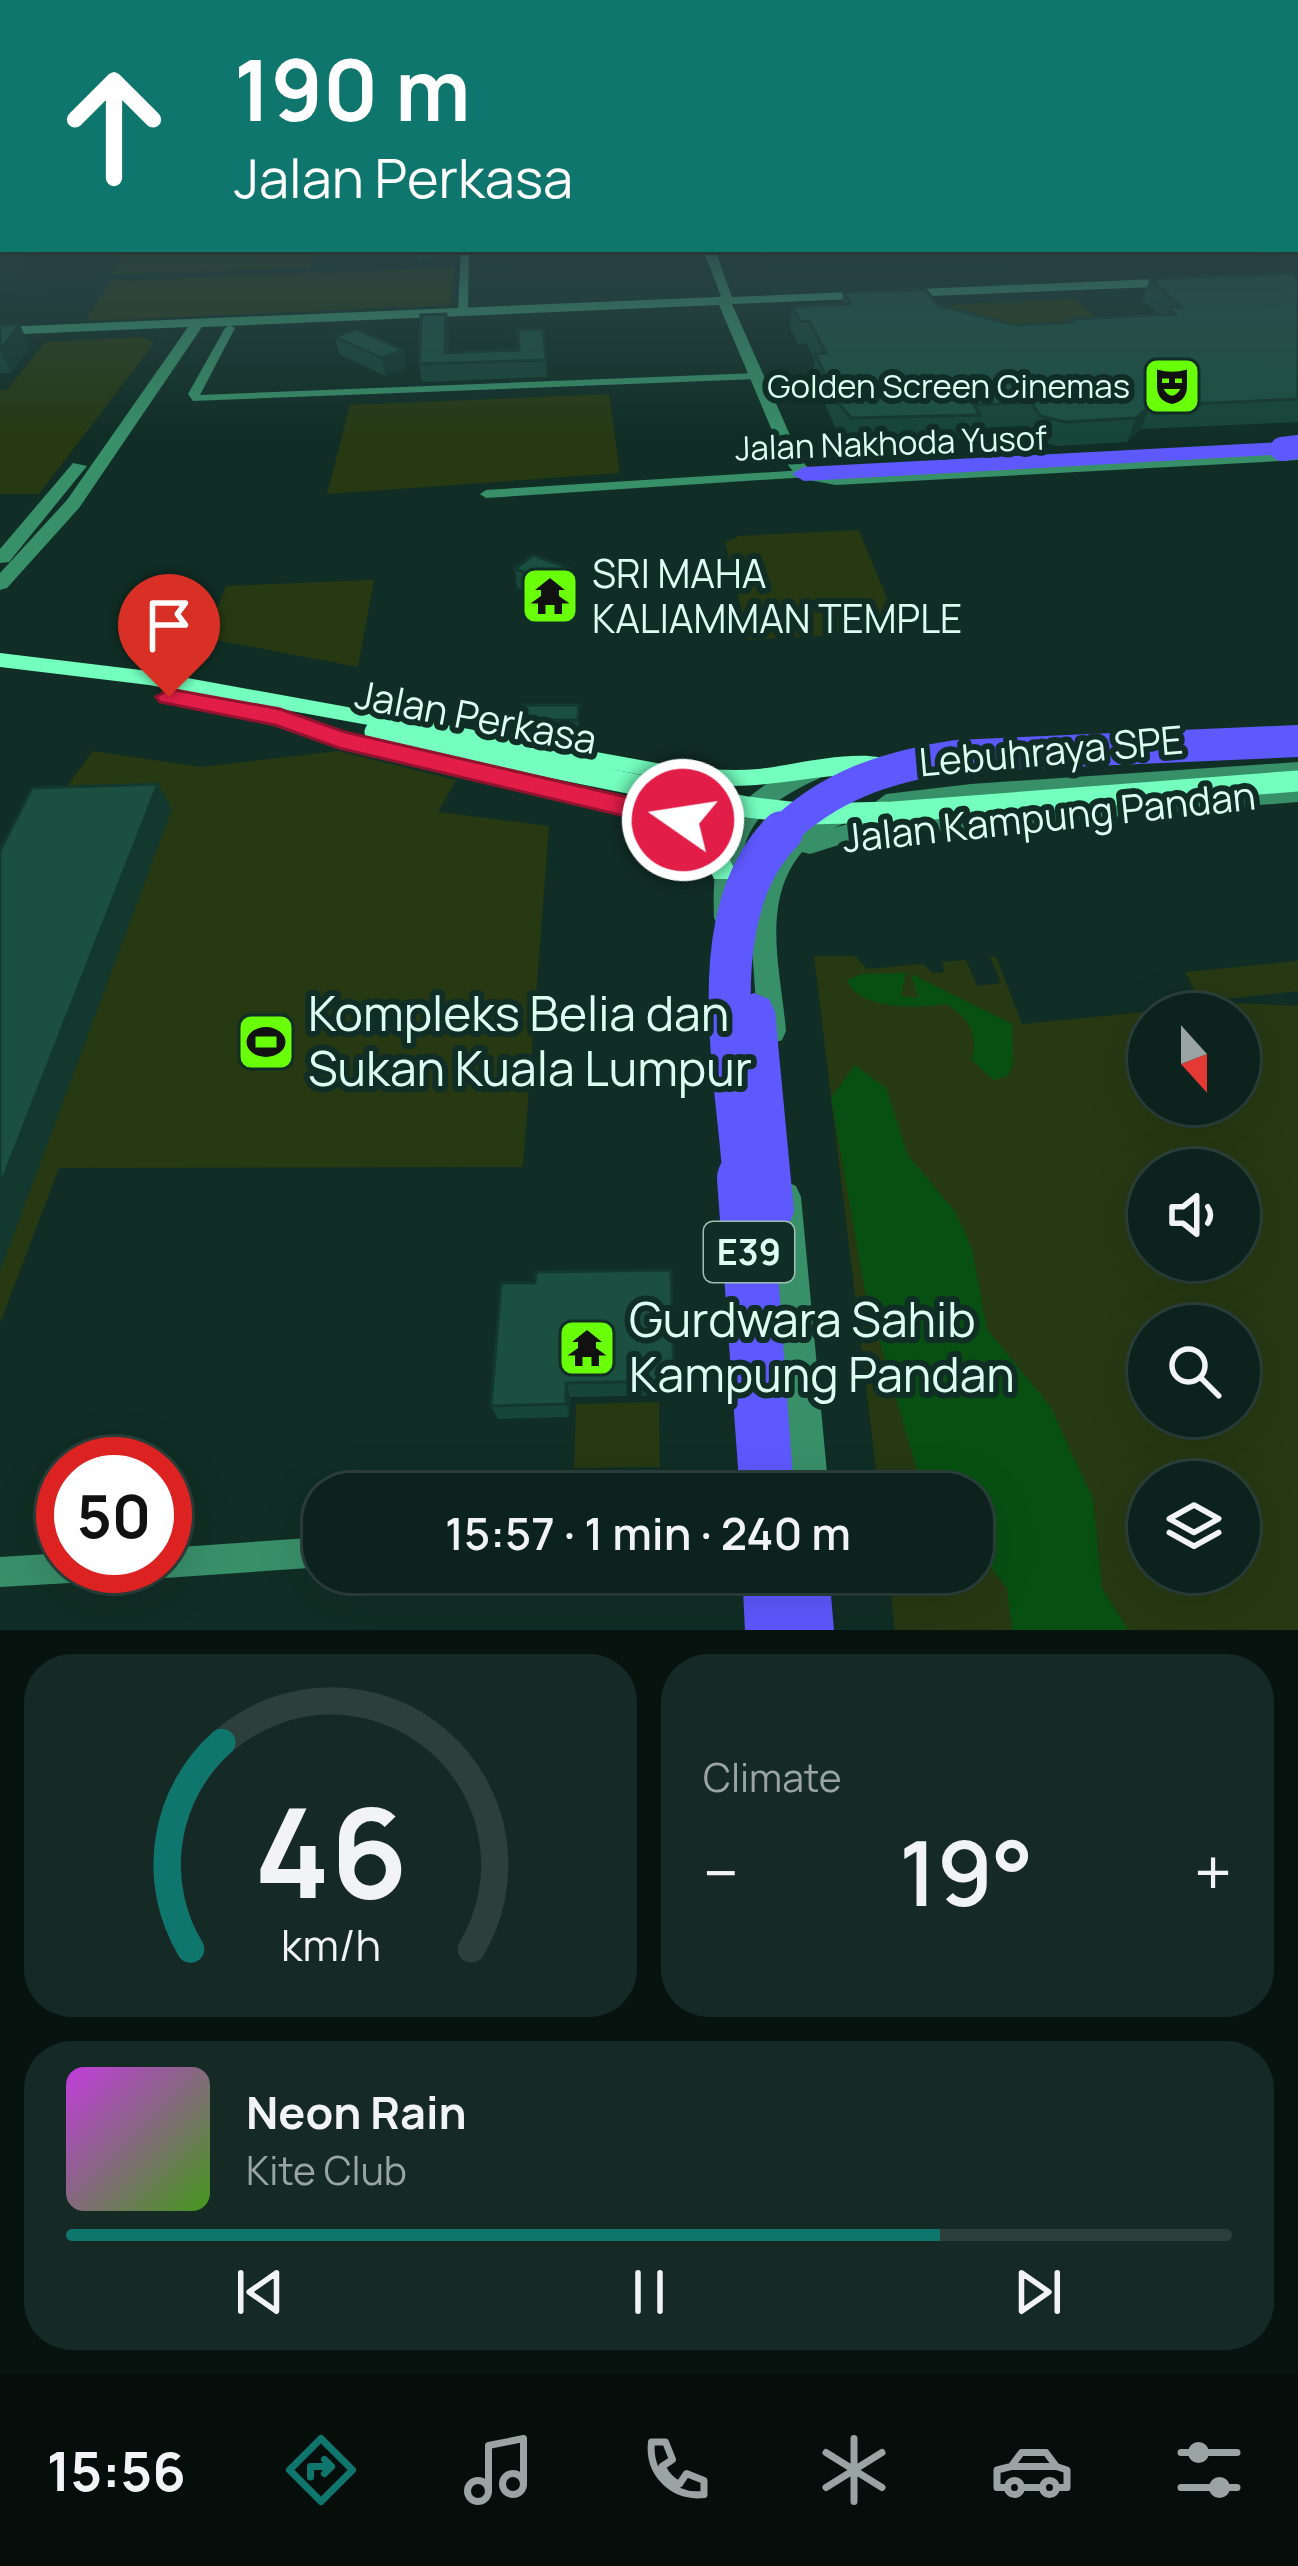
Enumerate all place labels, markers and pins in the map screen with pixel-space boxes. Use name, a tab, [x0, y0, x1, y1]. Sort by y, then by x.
theatre icon: Golden Screen Cinemas	[1141, 355, 1203, 417]
place label: Golden Screen Cinemas	[767, 363, 1130, 408]
place label: SRI MAHA KALIAMMAN TEMPLE	[592, 546, 962, 645]
temple icon: SRI MAHA KALIAMMAN TEMPLE	[519, 565, 581, 627]
pin	[118, 574, 220, 697]
place label: Kompleks Belia dan Sukan Kuala Lumpur	[308, 980, 752, 1100]
sports icon: Kompleks Belia dan Sukan Kuala Lumpur	[235, 1011, 297, 1073]
place label: Gurdwara Sahib Kampung Pandan	[629, 1286, 1015, 1406]
temple icon: Gurdwara Sahib Kampung Pandan	[556, 1317, 618, 1379]

